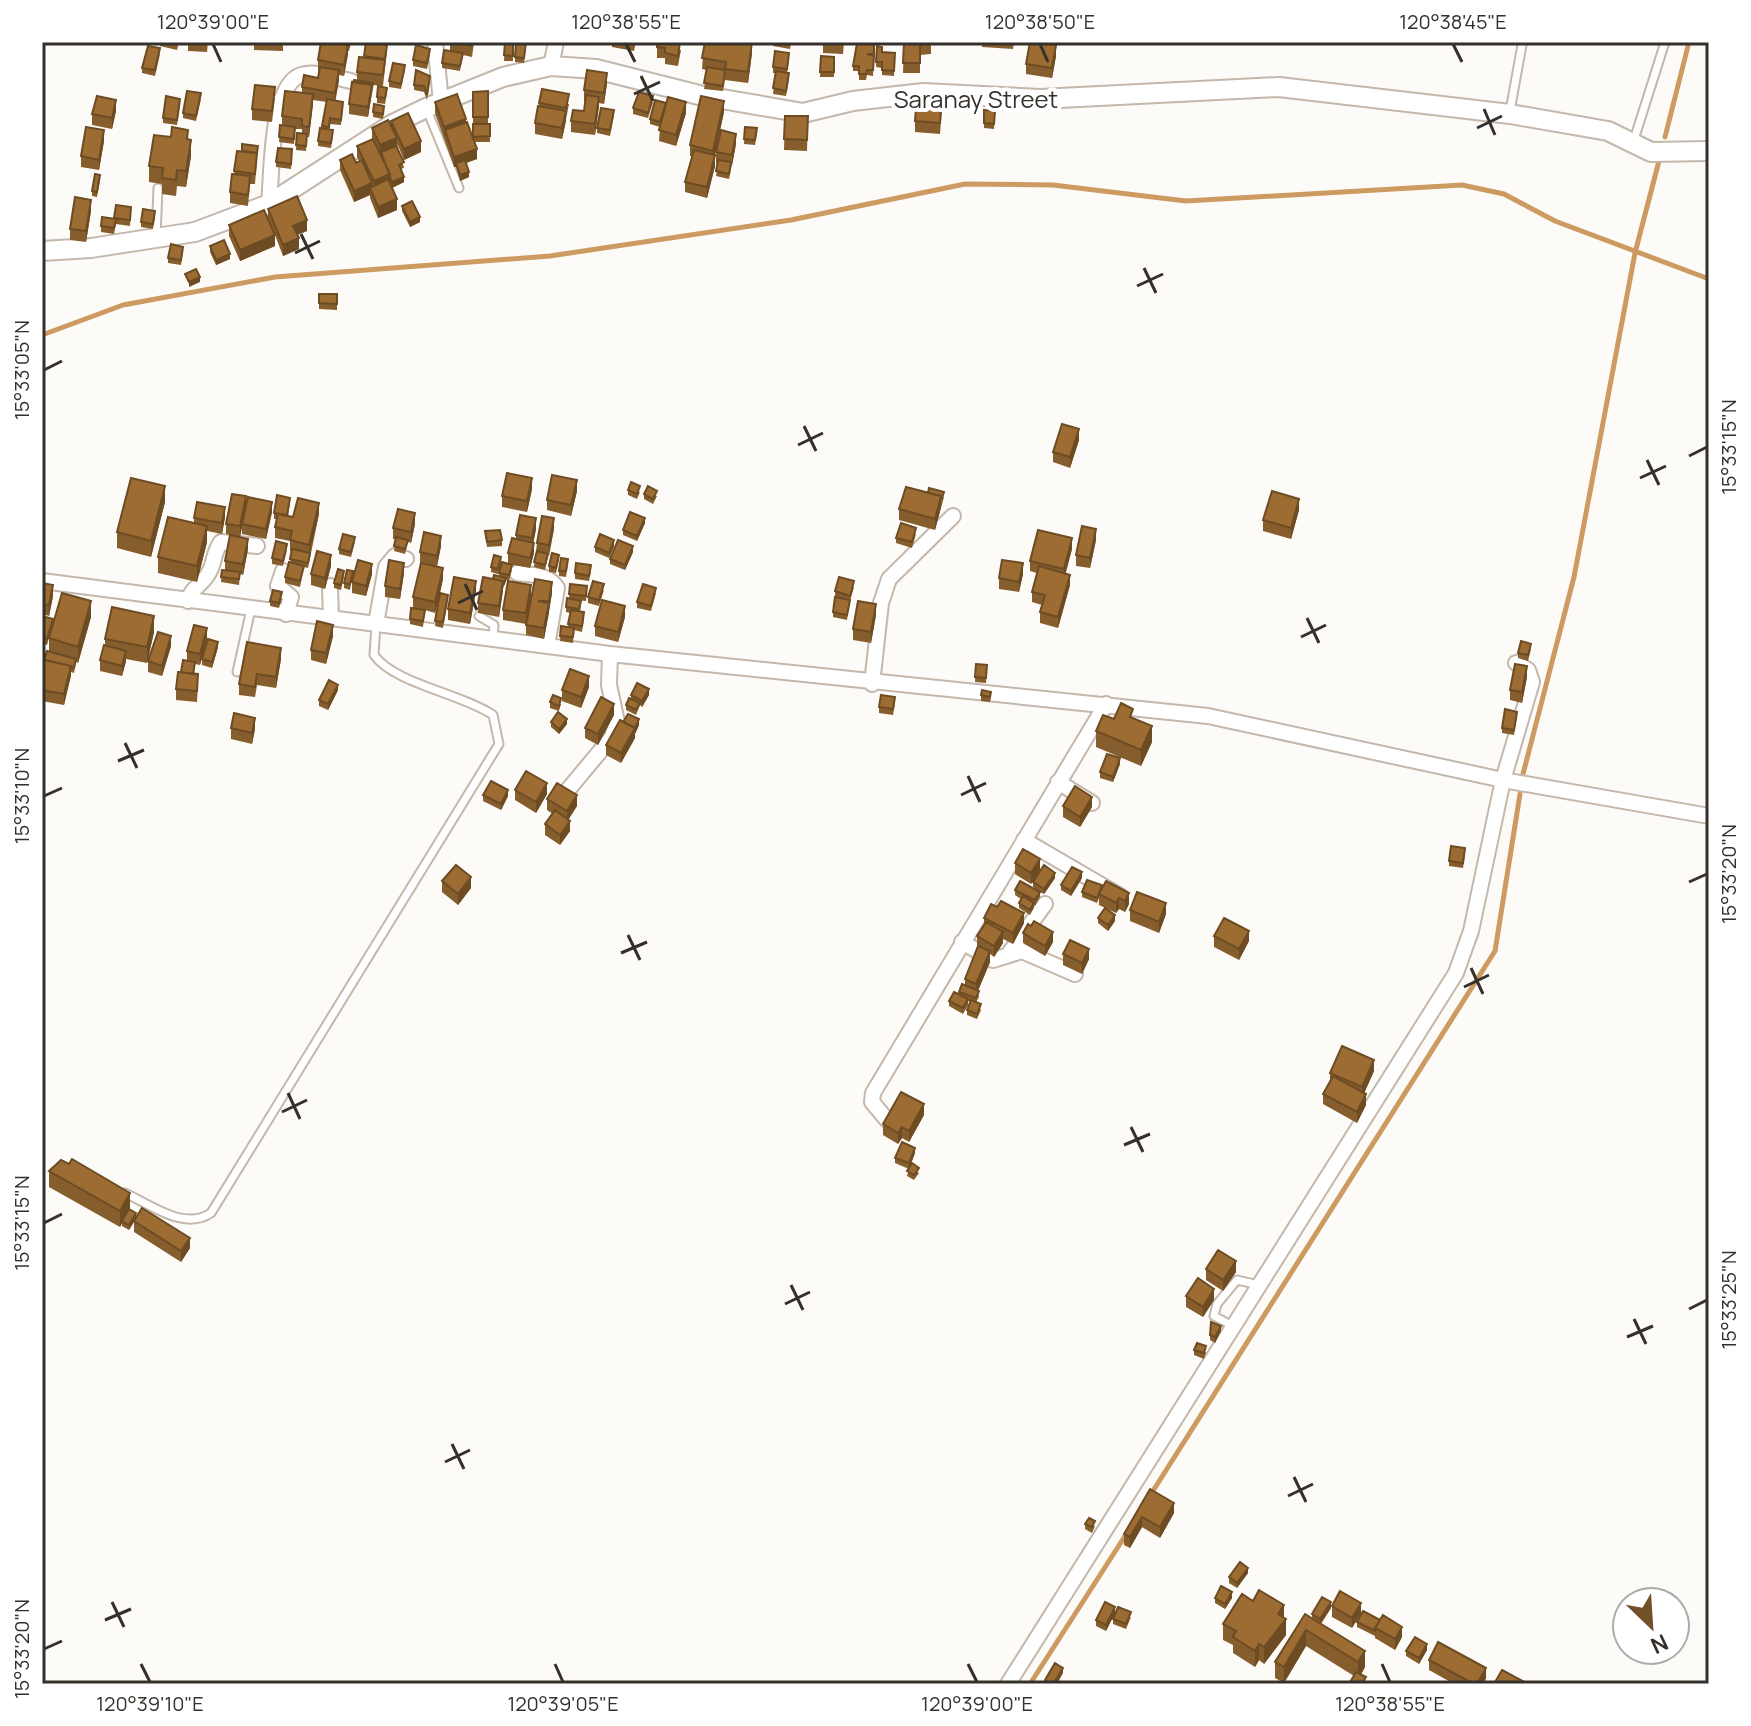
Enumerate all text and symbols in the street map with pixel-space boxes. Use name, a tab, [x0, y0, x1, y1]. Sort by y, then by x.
text: 120°39'00"E	[157, 8, 269, 35]
text: 120°38'55"E	[571, 8, 681, 35]
text: 120°38'50"E	[985, 8, 1095, 35]
text: 120°38'45"E	[1399, 8, 1507, 35]
street label: Saranay Street	[894, 82, 1058, 115]
text: 15°33'05"N	[8, 320, 35, 420]
text: 15°33'15"N	[1715, 399, 1742, 495]
text: 15°33'10"N	[8, 748, 35, 844]
text: 15°33'20"N	[1715, 824, 1742, 924]
text: 15°33'15"N	[8, 1175, 35, 1271]
text: 15°33'25"N	[1715, 1250, 1742, 1350]
north arrow	[1611, 1586, 1691, 1666]
text: 15°33'20"N	[8, 1599, 35, 1699]
text: N	[1646, 1627, 1673, 1661]
text: 120°39'10"E	[96, 1690, 204, 1717]
text: 120°39'05"E	[507, 1690, 619, 1717]
text: 120°39'00"E	[921, 1690, 1033, 1717]
text: 120°38'55"E	[1335, 1690, 1445, 1717]

